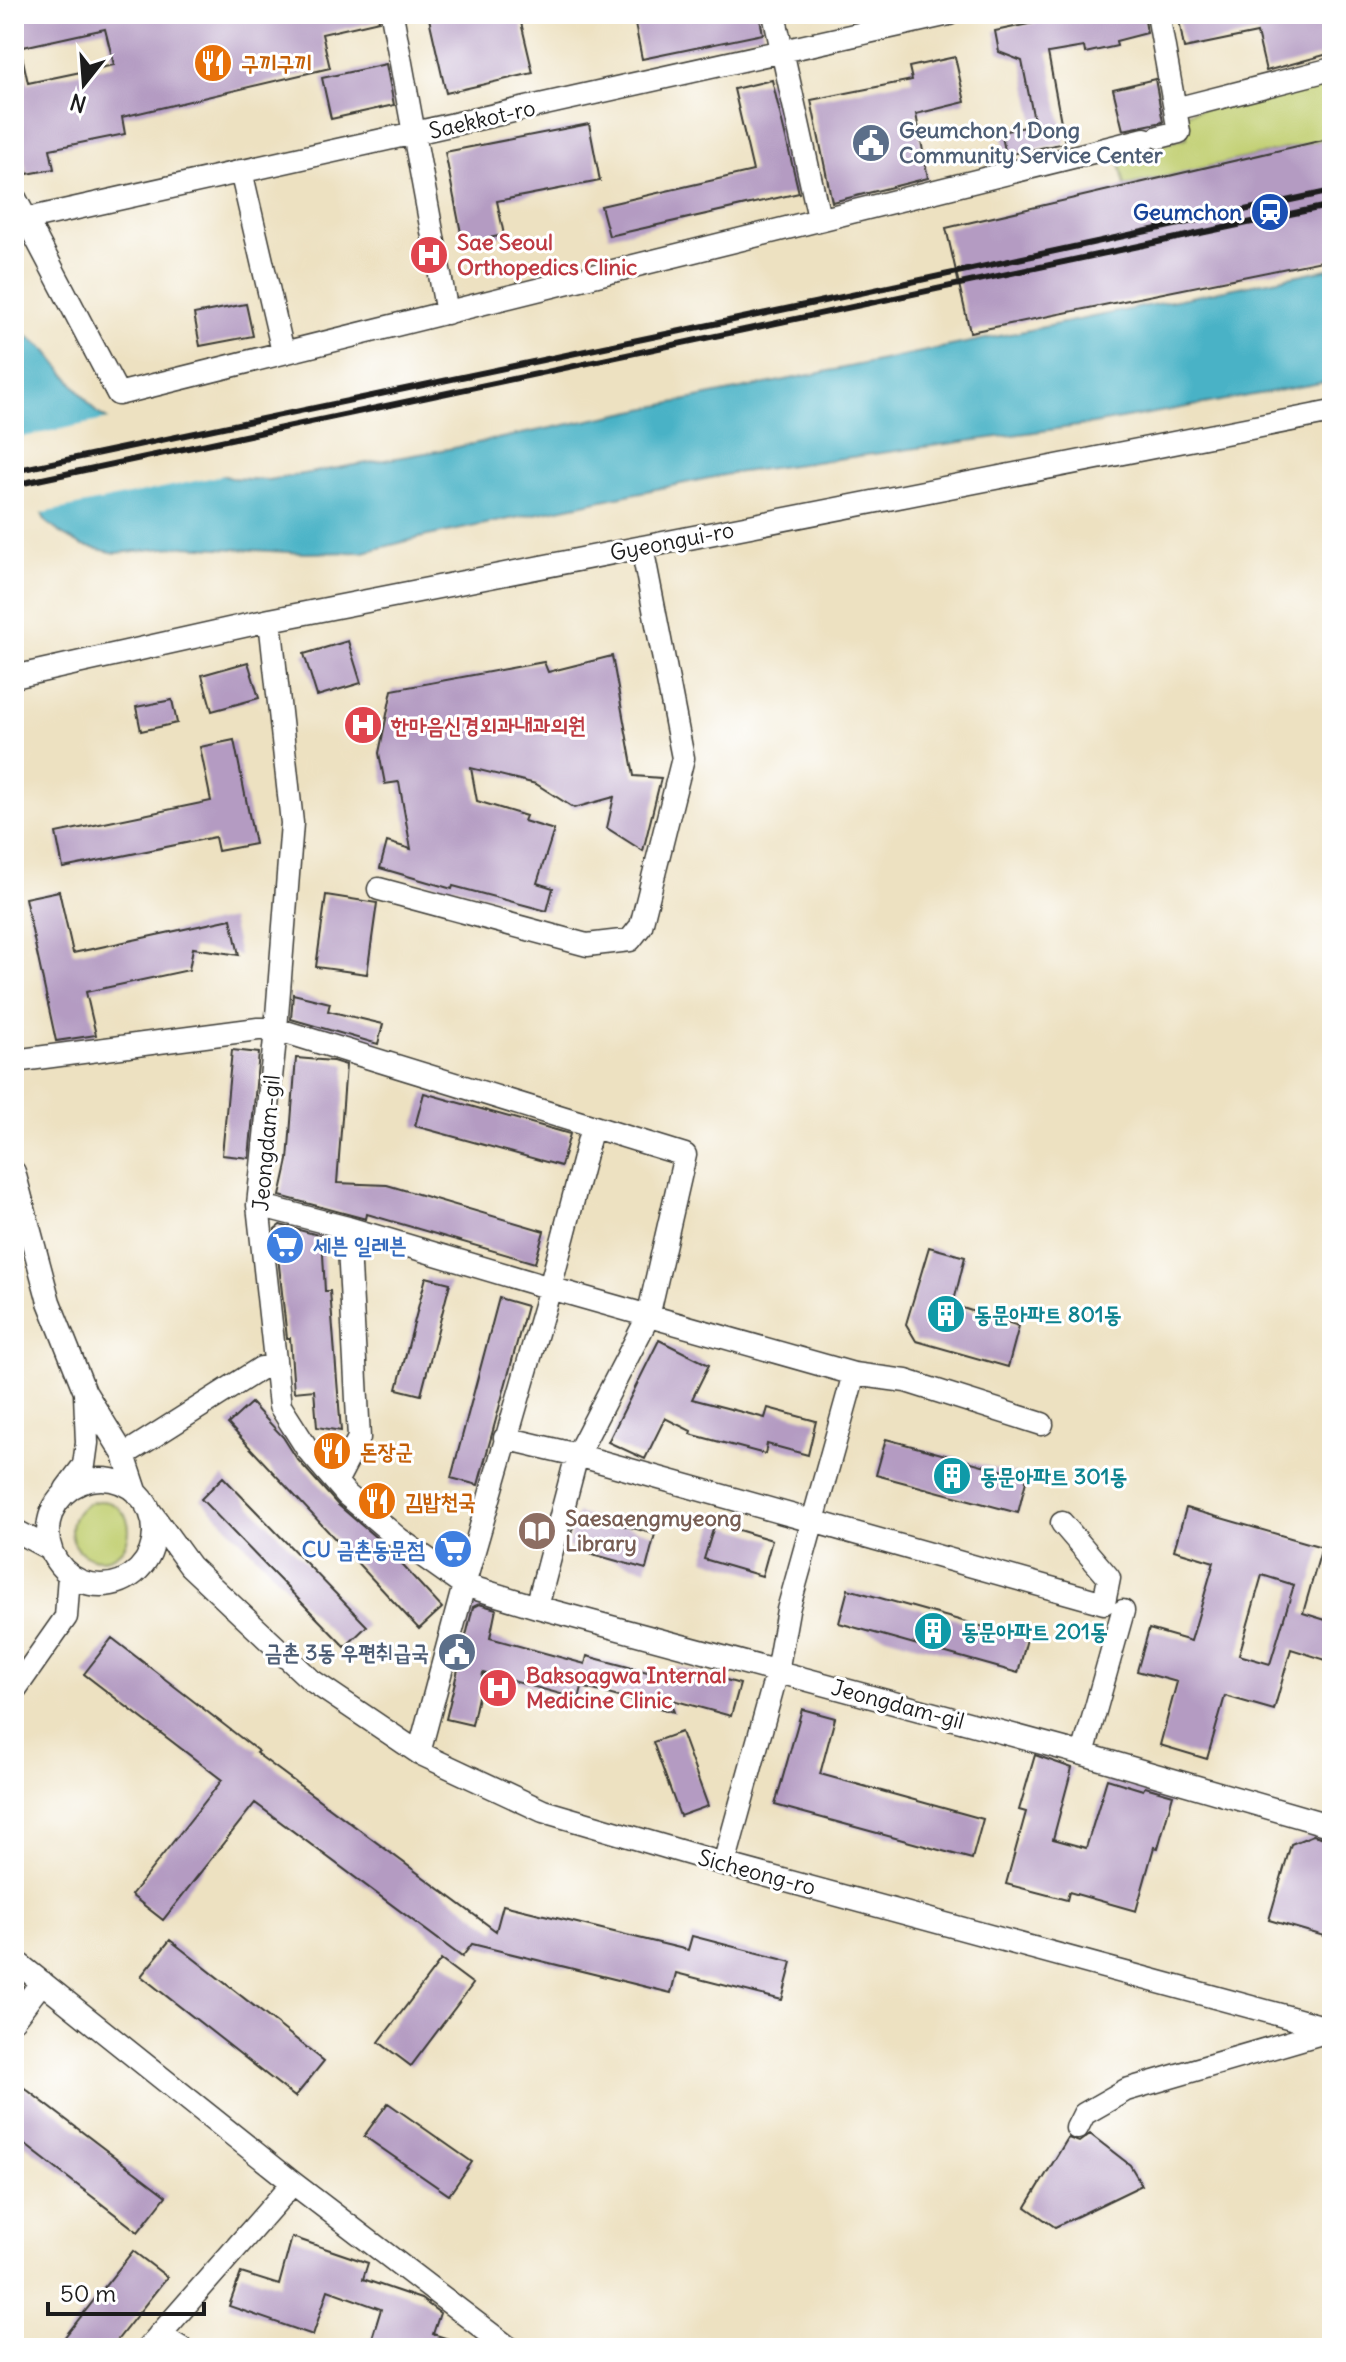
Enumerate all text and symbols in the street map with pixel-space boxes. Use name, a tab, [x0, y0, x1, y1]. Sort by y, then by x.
restaurant icon: 구끼구끼	[192, 42, 234, 84]
north arrow	[44, 44, 124, 124]
place label: 구끼구끼	[241, 49, 312, 77]
text: N	[67, 88, 90, 119]
street label: Saekkot-ro	[426, 93, 538, 145]
place label: Geumchon 1 Dong Community Service Center	[899, 116, 1164, 169]
public building icon: Geumchon 1 Dong Community Service Center	[850, 122, 892, 164]
station icon: Geumchon	[1249, 191, 1291, 233]
place label: Geumchon	[1133, 198, 1242, 226]
place label: Sae Seoul Orthopedics Clinic	[457, 228, 637, 281]
hospital icon: Sae Seoul Orthopedics Clinic	[408, 234, 450, 276]
street label: Gyeongui-ro	[608, 515, 736, 567]
hospital icon: 한마음신경외과내과의원	[342, 704, 384, 746]
place label: 한마음신경외과내과의원	[390, 711, 586, 739]
street label: Jeongdam-gil	[246, 1074, 286, 1212]
supermarket icon: 세븐 일레븐	[264, 1224, 306, 1266]
place label: 세븐 일레븐	[313, 1231, 407, 1259]
building icon: 동문아파트 801동	[925, 1293, 967, 1335]
place label: 동문아파트 801동	[974, 1300, 1122, 1328]
restaurant icon: 돈장군	[311, 1430, 353, 1472]
place label: 돈장군	[360, 1437, 413, 1465]
building icon: 동문아파트 301동	[931, 1455, 973, 1497]
place label: 동문아파트 301동	[980, 1462, 1127, 1490]
restaurant icon: 김밥천국	[356, 1480, 398, 1522]
place label: 김밥천국	[405, 1487, 476, 1515]
place label: Saesaengmyeong Library	[565, 1504, 742, 1557]
library icon: Saesaengmyeong Library	[516, 1510, 558, 1552]
supermarket icon: CU 금촌동문점	[432, 1528, 474, 1570]
place label: CU 금촌동문점	[302, 1535, 425, 1563]
building icon: 동문아파트 201동	[912, 1610, 954, 1652]
place label: 동문아파트 201동	[961, 1617, 1108, 1645]
public building icon: 금촌 3동 우편취급국	[436, 1631, 478, 1673]
place label: 금촌 3동 우편취급국	[264, 1638, 429, 1666]
place label: Baksoagwa Internal Medicine Clinic	[526, 1661, 727, 1714]
hospital icon: Baksoagwa Internal Medicine Clinic	[477, 1667, 519, 1709]
street label: Jeongdam-gil	[828, 1673, 968, 1735]
street label: Sicheong-ro	[695, 1843, 819, 1901]
scale bar	[48, 2266, 204, 2316]
text: 50 m	[60, 2278, 116, 2308]

